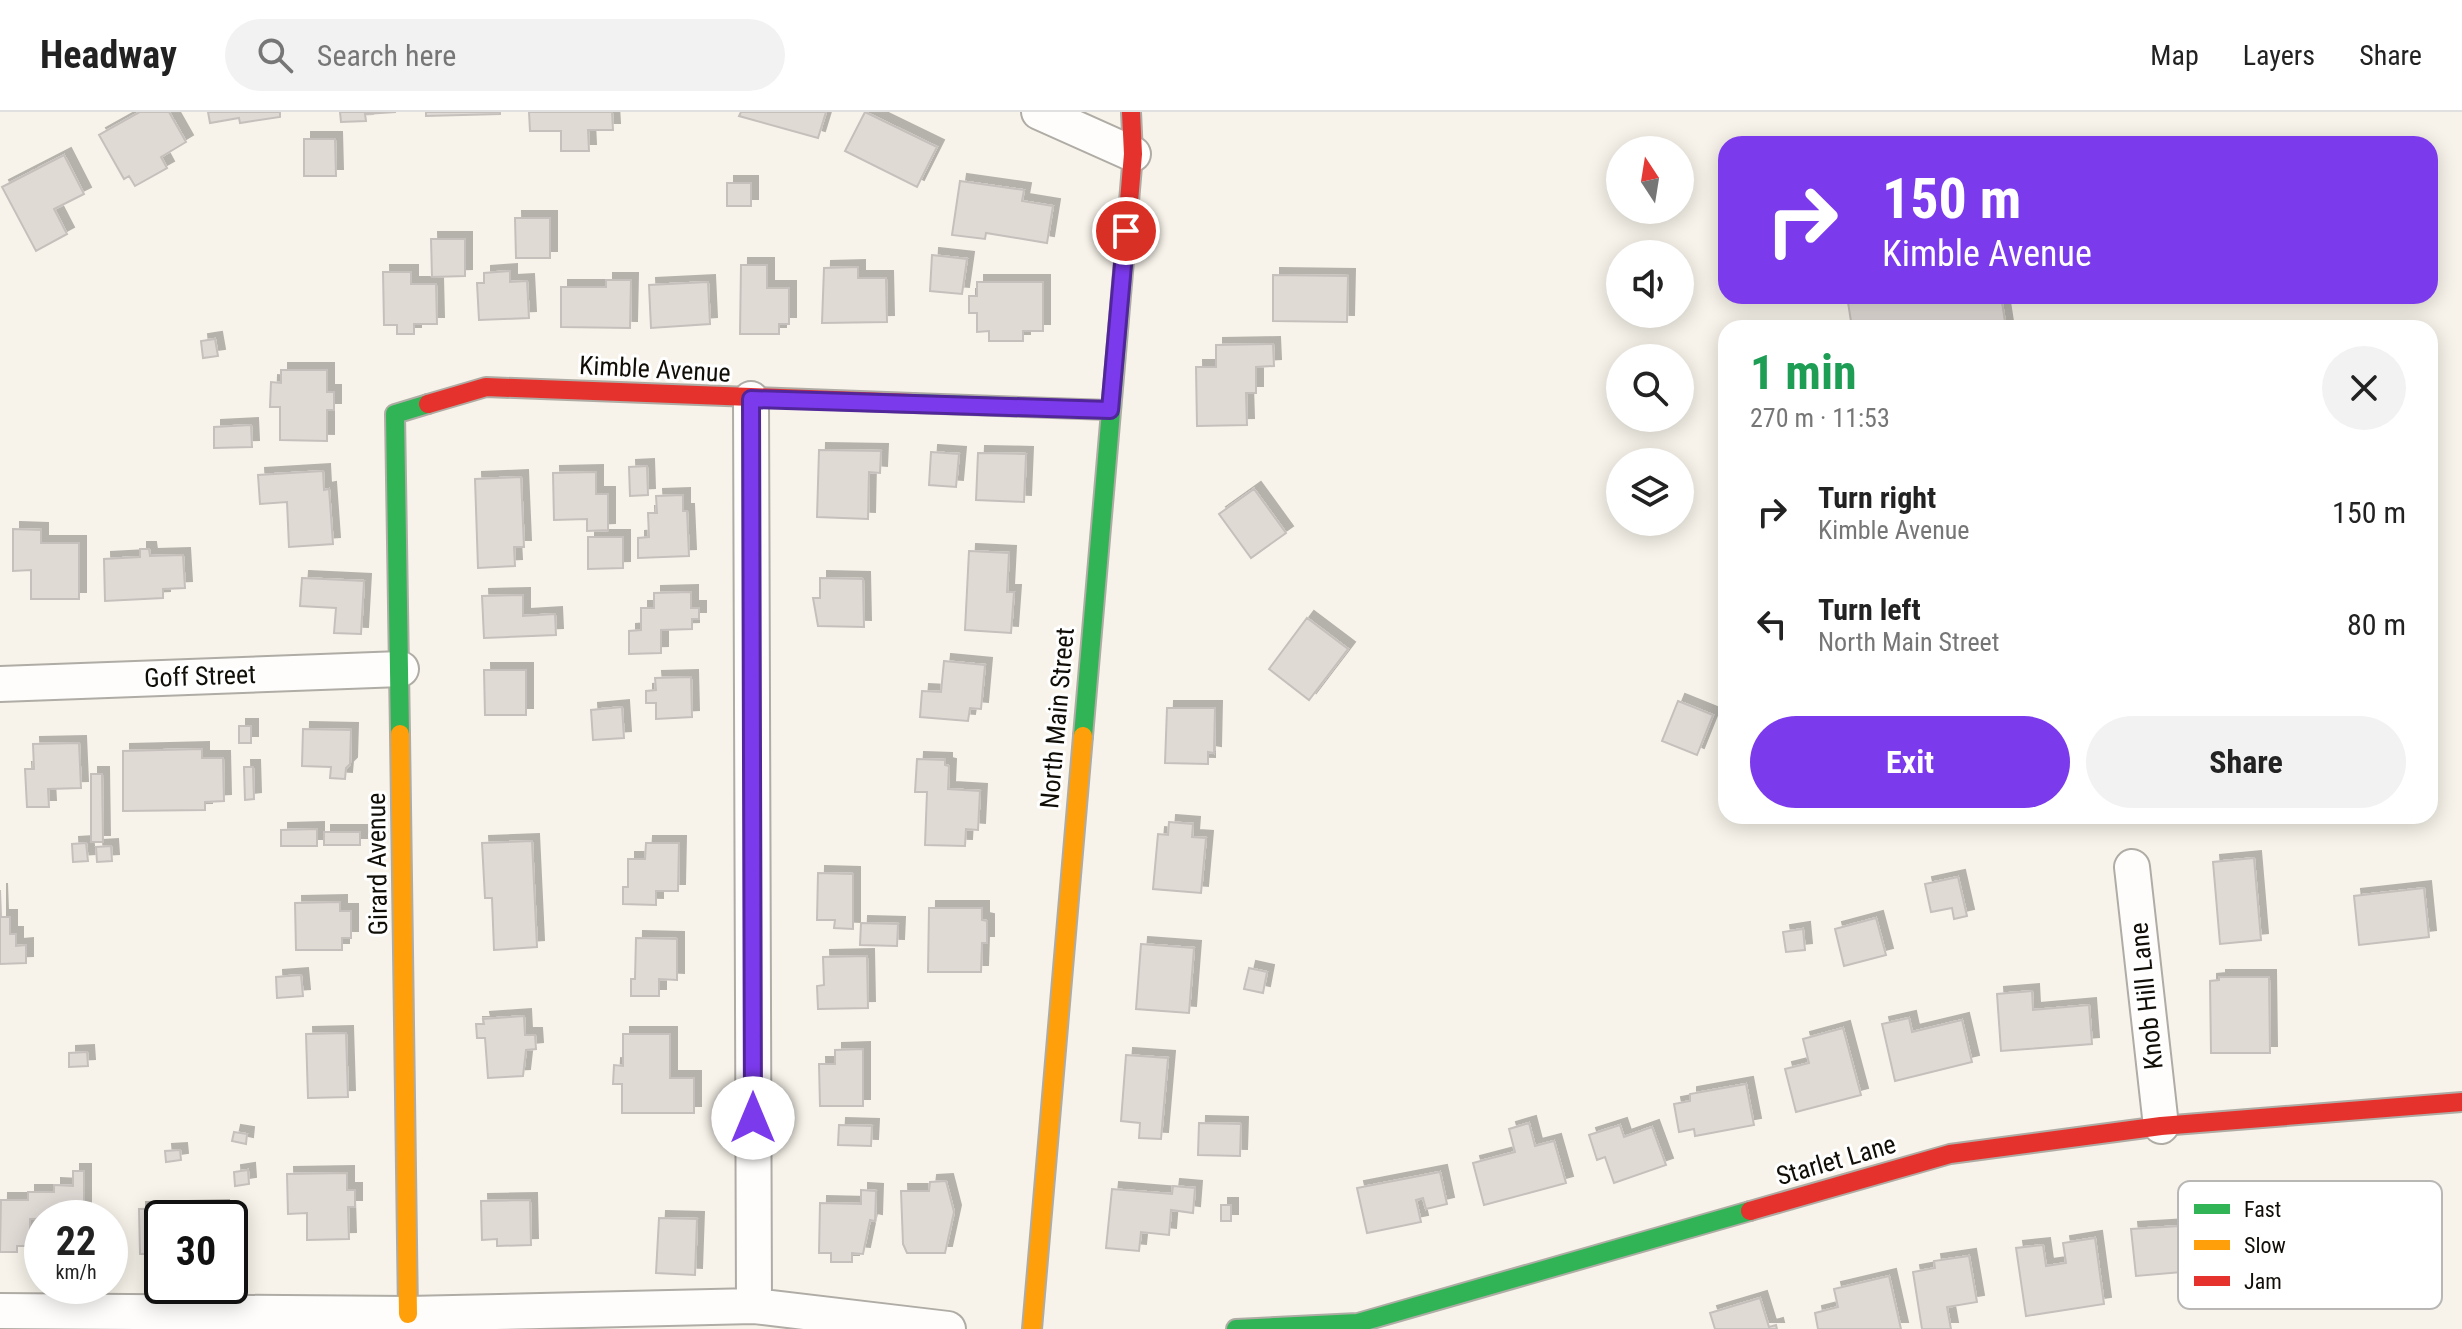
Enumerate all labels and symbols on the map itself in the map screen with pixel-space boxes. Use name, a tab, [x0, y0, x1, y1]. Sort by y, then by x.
north arrow	[1606, 136, 1694, 224]
pin	[1092, 197, 1160, 265]
street label: Kimble Avenue	[579, 350, 731, 388]
street label: North Main Street	[1034, 626, 1080, 810]
street label: Goff Street	[144, 659, 256, 693]
street label: Girard Avenue	[361, 792, 393, 936]
street label: Knob Hill Lane	[2123, 921, 2169, 1071]
position arrow	[711, 1076, 795, 1160]
street label: Starlet Lane	[1773, 1129, 1899, 1191]
legend	[2178, 1181, 2442, 1309]
text: Fast	[2244, 1197, 2281, 1222]
speed limit sign: 30	[144, 1200, 248, 1304]
text: Slow	[2244, 1233, 2286, 1258]
text: Jam	[2244, 1269, 2282, 1294]

